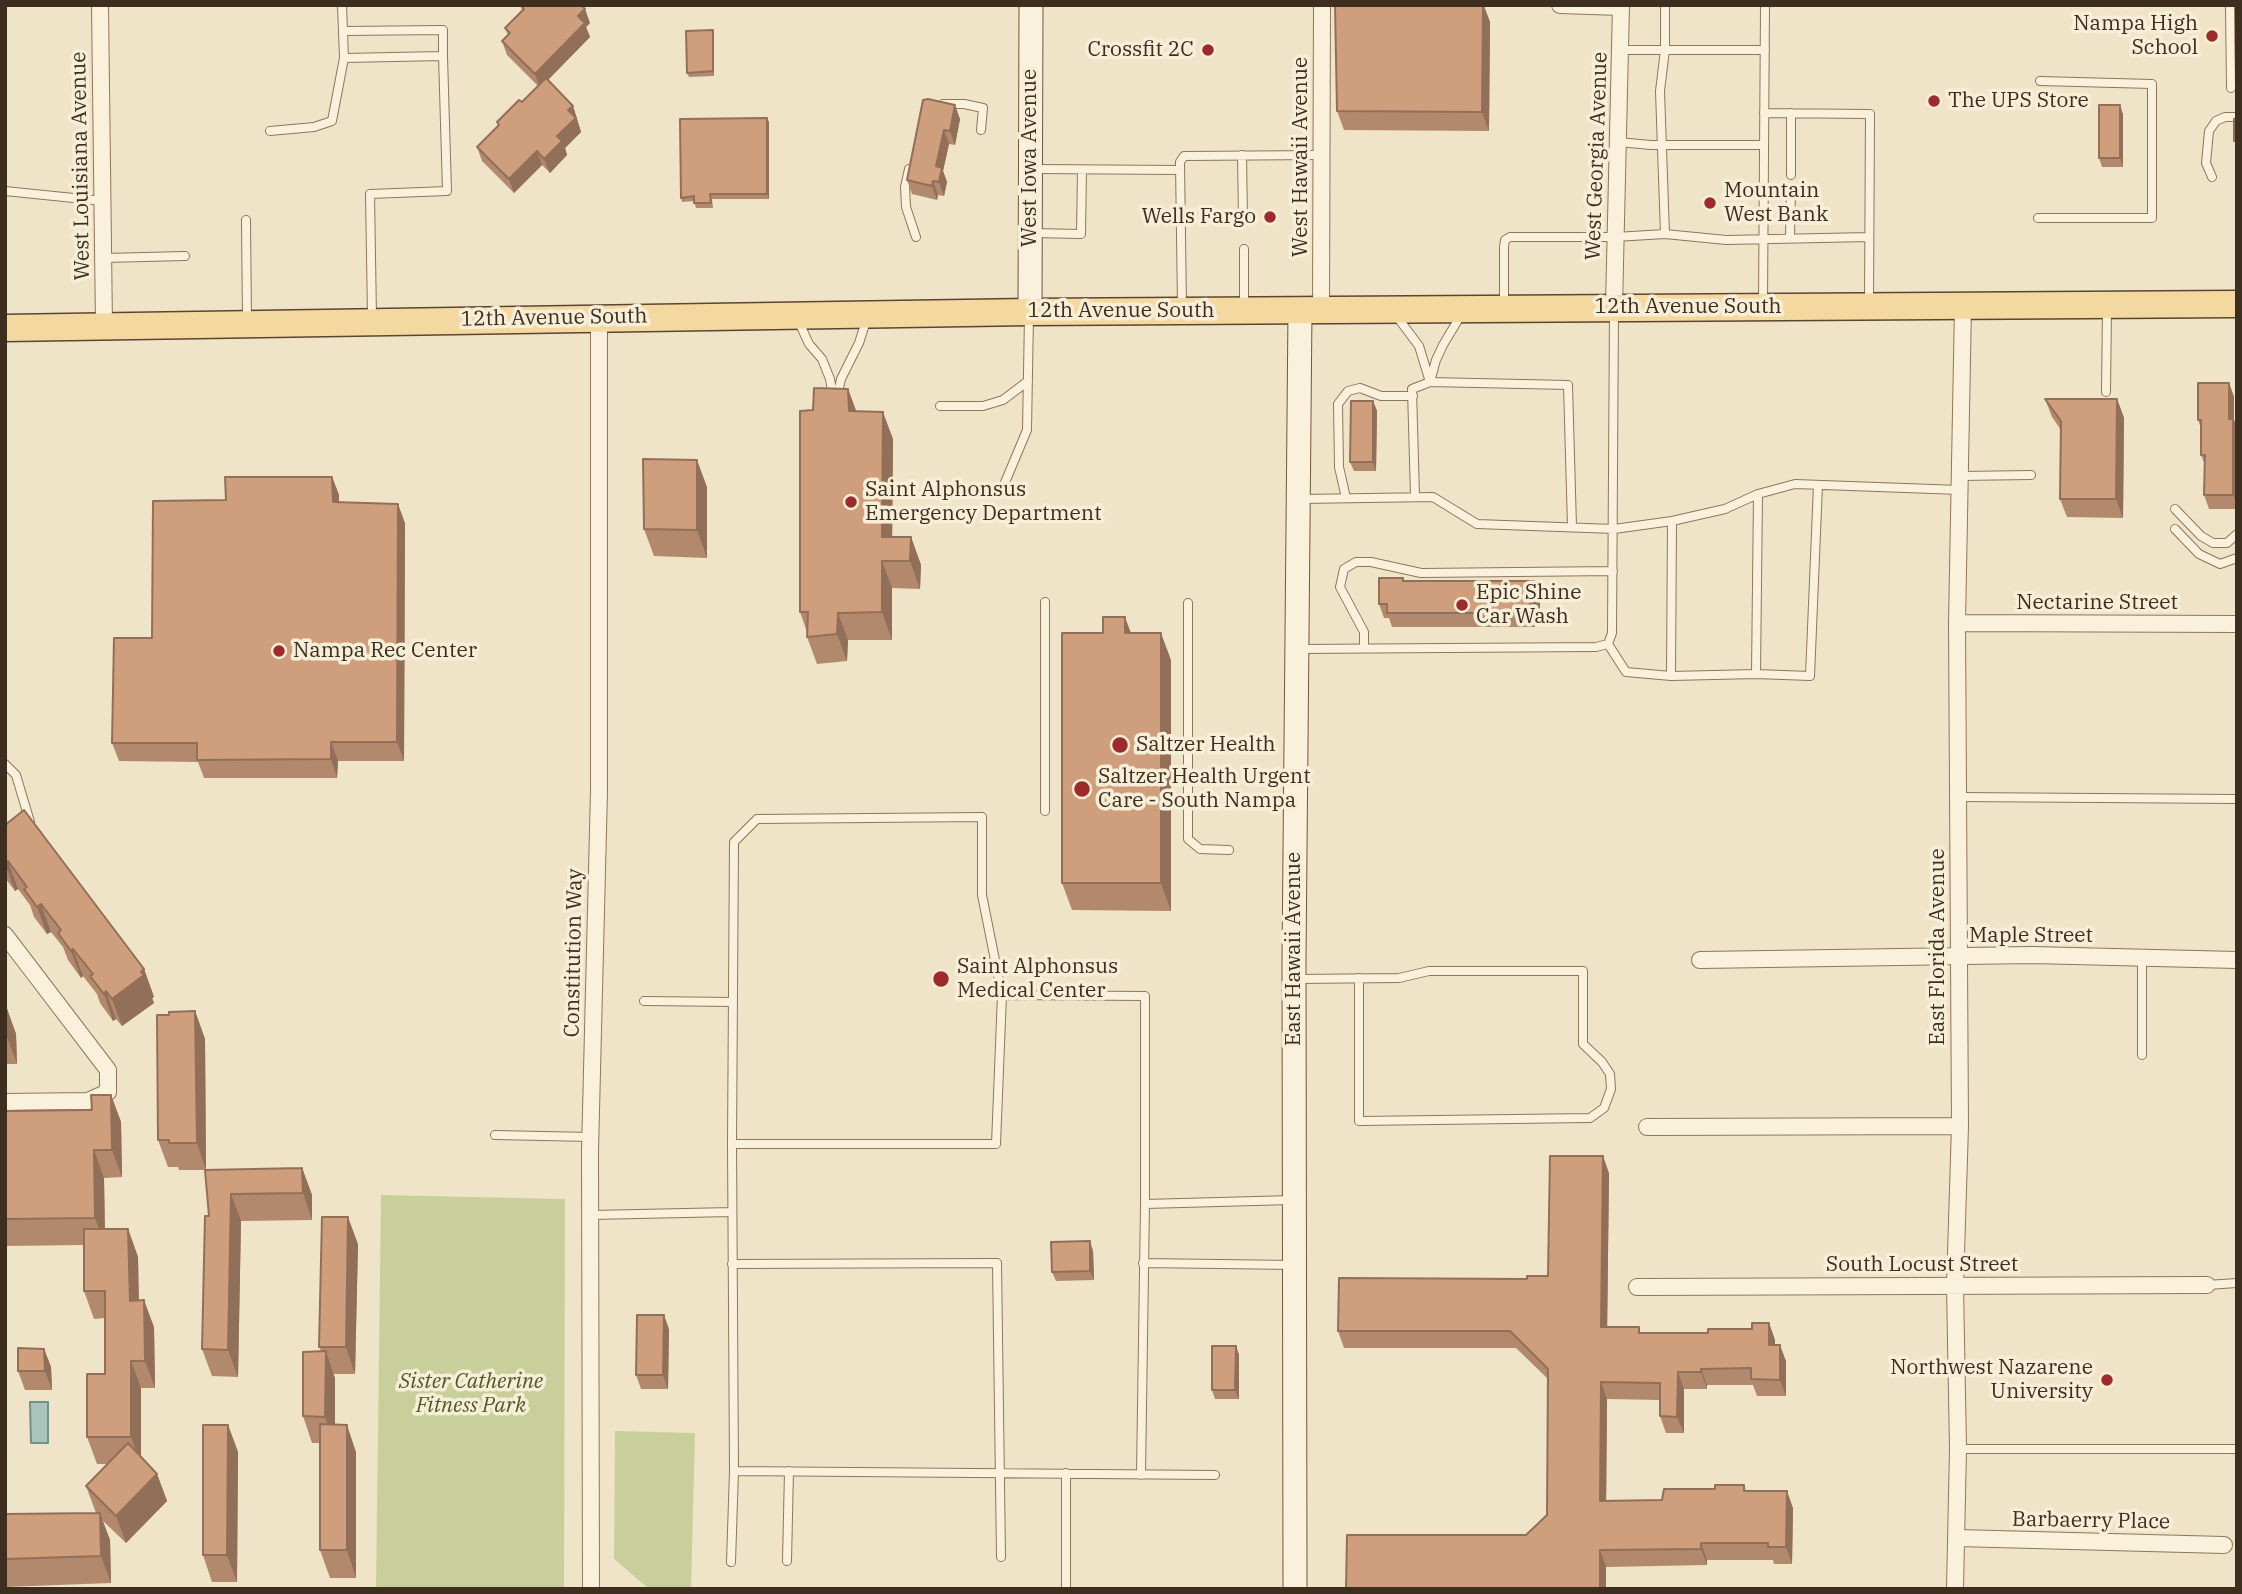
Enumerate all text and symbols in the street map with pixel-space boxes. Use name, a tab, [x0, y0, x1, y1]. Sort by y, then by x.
place label: Nampa High School	[2073, 11, 2198, 61]
marker: Nampa High School	[2204, 28, 2220, 44]
place label: Crossfit 2C	[1087, 37, 1194, 63]
marker: Crossfit 2C	[1200, 42, 1216, 58]
street label: West Louisiana Avenue	[66, 51, 96, 281]
street label: West Georgia Avenue	[1581, 51, 1613, 261]
street label: West Hawaii Avenue	[1288, 57, 1314, 257]
street label: West Iowa Avenue	[1017, 69, 1043, 247]
place label: The UPS Store	[1948, 88, 2089, 114]
marker: The UPS Store	[1926, 93, 1942, 109]
place label: Mountain West Bank	[1724, 178, 1828, 228]
marker: Mountain West Bank	[1702, 195, 1718, 211]
place label: Wells Fargo	[1141, 204, 1256, 230]
marker: Wells Fargo	[1262, 209, 1278, 225]
street label: 12th Avenue South	[1595, 294, 1781, 320]
street label: 12th Avenue South	[1028, 298, 1214, 324]
street label: 12th Avenue South	[460, 304, 648, 332]
place label: Saint Alphonsus Emergency Department	[865, 477, 1102, 527]
marker: Saint Alphonsus Emergency Department	[843, 494, 859, 510]
place label: Epic Shine Car Wash	[1476, 580, 1581, 630]
street label: Nectarine Street	[2016, 590, 2178, 616]
marker: Epic Shine Car Wash	[1454, 597, 1470, 613]
place label: Nampa Rec Center	[293, 638, 477, 664]
marker: Nampa Rec Center	[271, 643, 287, 659]
place label: Saltzer Health	[1136, 732, 1276, 758]
marker: Saltzer Health	[1110, 735, 1130, 755]
place label: Saltzer Health Urgent Care - South Nampa	[1098, 764, 1311, 814]
marker: Saltzer Health Urgent Care - South Nampa	[1072, 779, 1092, 799]
street label: East Florida Avenue	[1925, 848, 1951, 1046]
street label: East Hawaii Avenue	[1281, 852, 1307, 1046]
street label: Constitution Way	[560, 868, 588, 1038]
street label: Maple Street	[1969, 923, 2093, 949]
place label: Saint Alphonsus Medical Center	[957, 954, 1118, 1004]
marker: Saint Alphonsus Medical Center	[931, 969, 951, 989]
street label: South Locust Street	[1826, 1252, 2018, 1278]
place label: Northwest Nazarene University	[1890, 1355, 2093, 1405]
park label: Sister Catherine Fitness Park	[399, 1369, 543, 1419]
marker: Northwest Nazarene University	[2099, 1372, 2115, 1388]
street label: Barbaerry Place	[2012, 1507, 2170, 1535]

